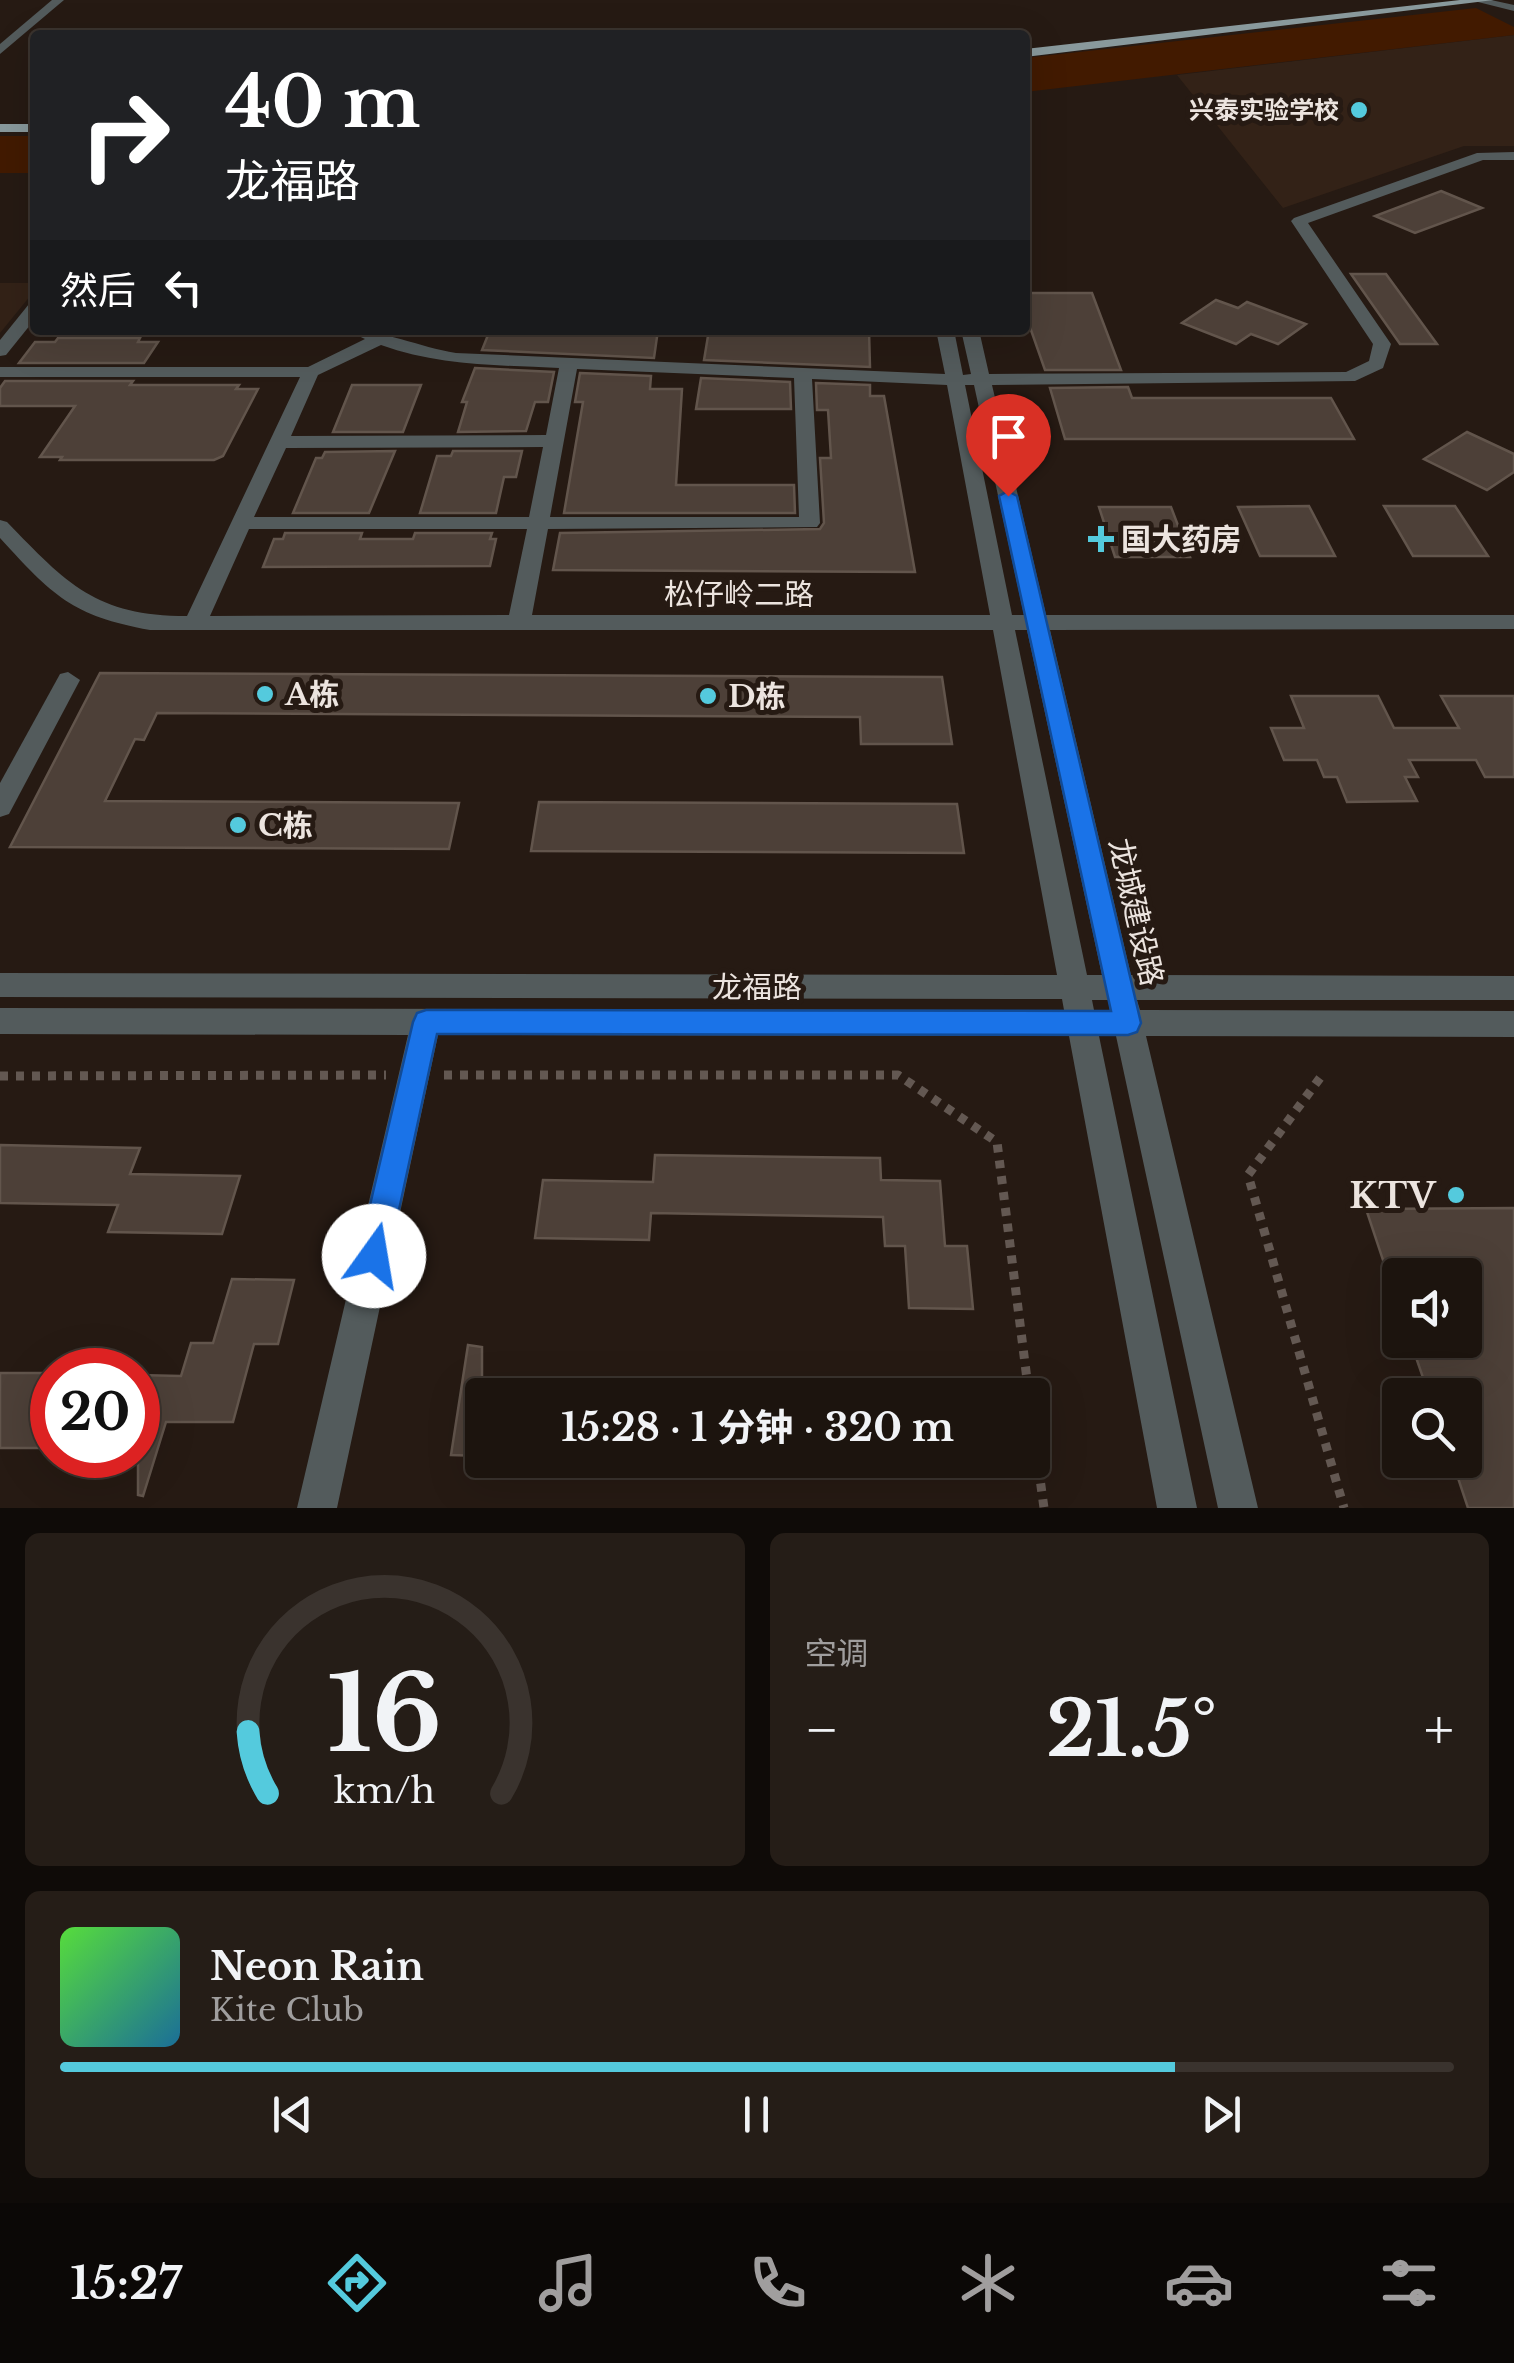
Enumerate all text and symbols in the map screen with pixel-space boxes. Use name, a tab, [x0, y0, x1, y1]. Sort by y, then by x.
text: 40 m	[225, 59, 420, 146]
icon: right	[60, 70, 190, 200]
place label: 兴泰实验学校	[1189, 95, 1339, 126]
marker: 兴泰实验学校	[1348, 99, 1370, 121]
text: 龙福路	[225, 153, 360, 209]
icon: left	[156, 260, 211, 315]
text: 然后	[60, 267, 136, 314]
pin	[966, 394, 1051, 497]
icon: arrive	[981, 409, 1036, 464]
place label: 国大药房	[1121, 521, 1241, 558]
marker: 国大药房	[1090, 528, 1112, 550]
street label: 松仔岭二路	[664, 576, 814, 613]
place label: A栋	[284, 676, 339, 713]
place label: D栋	[728, 678, 786, 715]
marker: A栋	[254, 683, 276, 705]
marker: D栋	[697, 685, 719, 707]
place label: C栋	[258, 807, 313, 844]
marker: C栋	[227, 814, 249, 836]
street label: 龙城建设路	[1101, 835, 1171, 989]
street label: 龙福路	[712, 969, 802, 1006]
place label: KTV	[1349, 1174, 1437, 1217]
marker: KTV	[1445, 1184, 1467, 1206]
position arrow	[322, 1204, 426, 1308]
map controls	[1382, 1258, 1482, 1478]
button: sound	[1382, 1258, 1482, 1358]
speed limit sign: 20	[30, 1348, 160, 1478]
button: search	[1382, 1378, 1482, 1478]
text: 15:28 · 1 分钟 · 320 m	[561, 1404, 954, 1451]
text: 空调	[805, 1634, 869, 1674]
text: 16	[327, 1650, 442, 1779]
text: 21.5°	[1046, 1683, 1217, 1776]
text: −	[805, 1696, 839, 1764]
text: +	[1424, 1696, 1454, 1764]
text: km/h	[334, 1768, 435, 1813]
text: Neon Rain	[210, 1943, 424, 1990]
text: Kite Club	[210, 1990, 364, 2030]
icon: previous	[265, 2087, 320, 2142]
icon: pause	[729, 2087, 784, 2142]
icon: next	[1194, 2087, 1249, 2142]
icon: directions	[322, 2248, 392, 2318]
icon: music	[533, 2248, 603, 2318]
icon: phone	[743, 2248, 813, 2318]
icon: climate	[953, 2248, 1023, 2318]
icon: car	[1164, 2248, 1234, 2318]
icon: filters	[1374, 2248, 1444, 2318]
text: 15:27	[70, 2255, 182, 2311]

